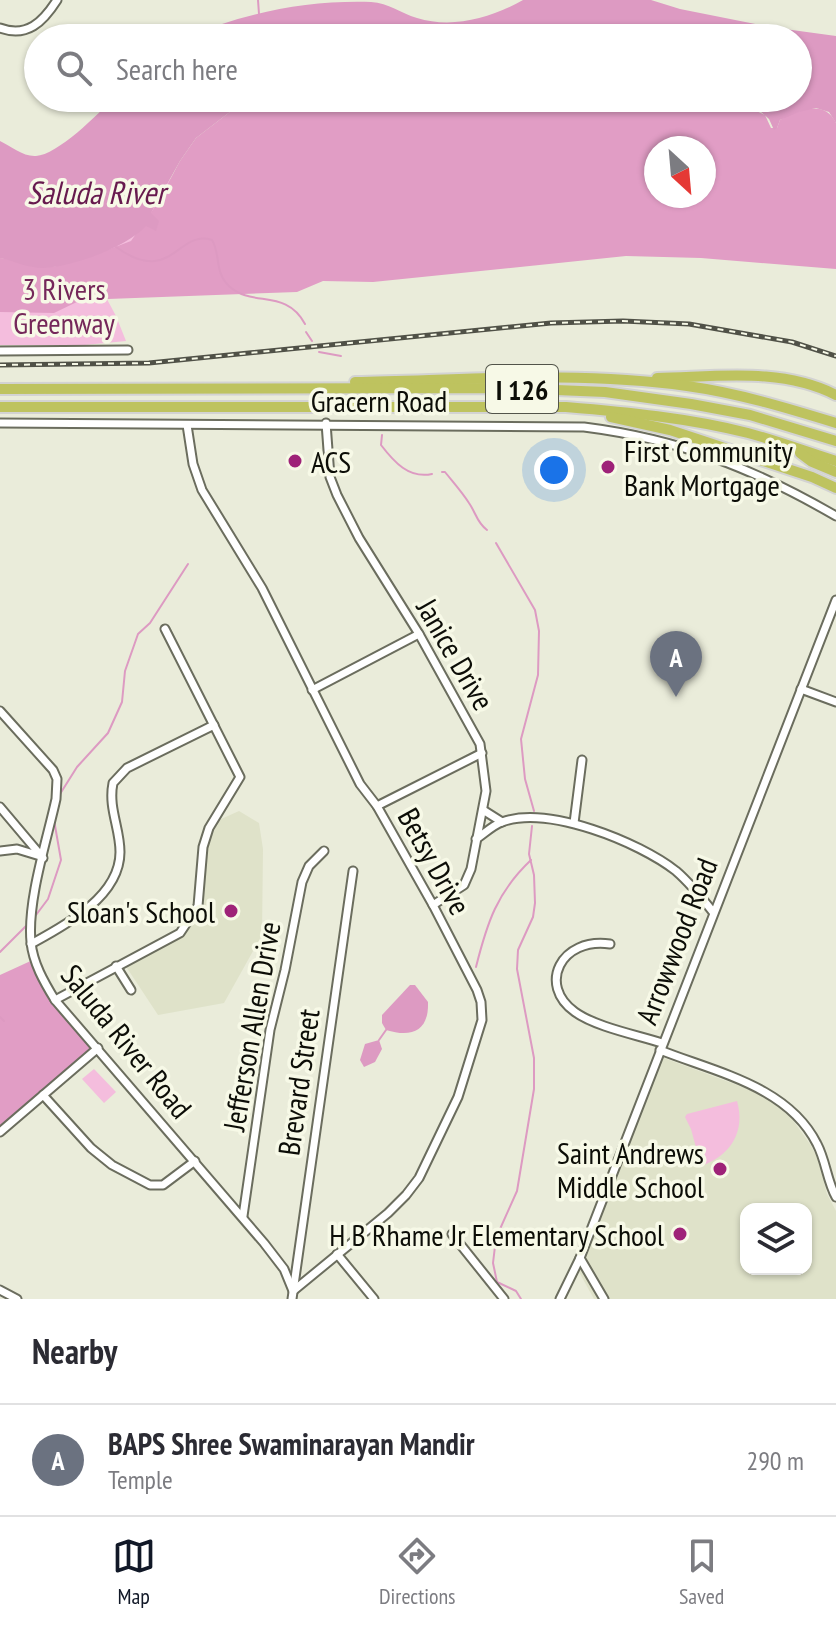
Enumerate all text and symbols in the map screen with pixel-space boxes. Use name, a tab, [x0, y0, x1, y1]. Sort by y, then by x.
search box	[24, 24, 812, 112]
icon: search	[52, 46, 96, 90]
text: Search here	[116, 49, 238, 88]
north arrow	[644, 136, 716, 208]
water label: Saluda River	[27, 171, 169, 213]
park label: 3 Rivers Greenway	[13, 269, 116, 342]
road number: I 126	[486, 365, 558, 413]
street label: Gracern Road	[311, 381, 447, 420]
place label: First Community Bank Mortgage	[624, 431, 794, 504]
place label: ACS	[311, 442, 351, 481]
your location	[534, 450, 574, 490]
marker: ACS	[286, 452, 304, 470]
marker: First Community Bank Mortgage	[599, 458, 617, 476]
street label: Janice Drive	[408, 590, 503, 717]
pin: A	[650, 631, 702, 697]
street label: Betsy Drive	[390, 801, 480, 921]
street label: Arrowwood Road	[626, 852, 726, 1030]
place label: Sloan's School	[67, 892, 215, 931]
marker: Sloan's School	[222, 902, 240, 920]
street label: Jefferson Allen Drive	[213, 918, 289, 1135]
street label: Saluda River Road	[53, 956, 201, 1126]
street label: Brevard Street	[268, 1005, 328, 1158]
place label: Saint Andrews Middle School	[557, 1133, 704, 1206]
marker: Saint Andrews Middle School	[711, 1160, 729, 1178]
map controls	[740, 1203, 812, 1275]
button: layers	[740, 1203, 812, 1275]
place label: H B Rhame Jr Elementary School	[329, 1215, 664, 1254]
marker: H B Rhame Jr Elementary School	[671, 1225, 689, 1243]
text: Nearby	[32, 1329, 117, 1373]
text: BAPS Shree Swaminarayan Mandir	[108, 1424, 474, 1463]
text: A	[51, 1444, 65, 1477]
text: 290 m	[746, 1444, 804, 1477]
text: Temple	[108, 1463, 173, 1496]
tab: Map	[112, 1534, 156, 1610]
tab: Directions	[379, 1534, 456, 1610]
tab: Saved	[679, 1534, 724, 1610]

